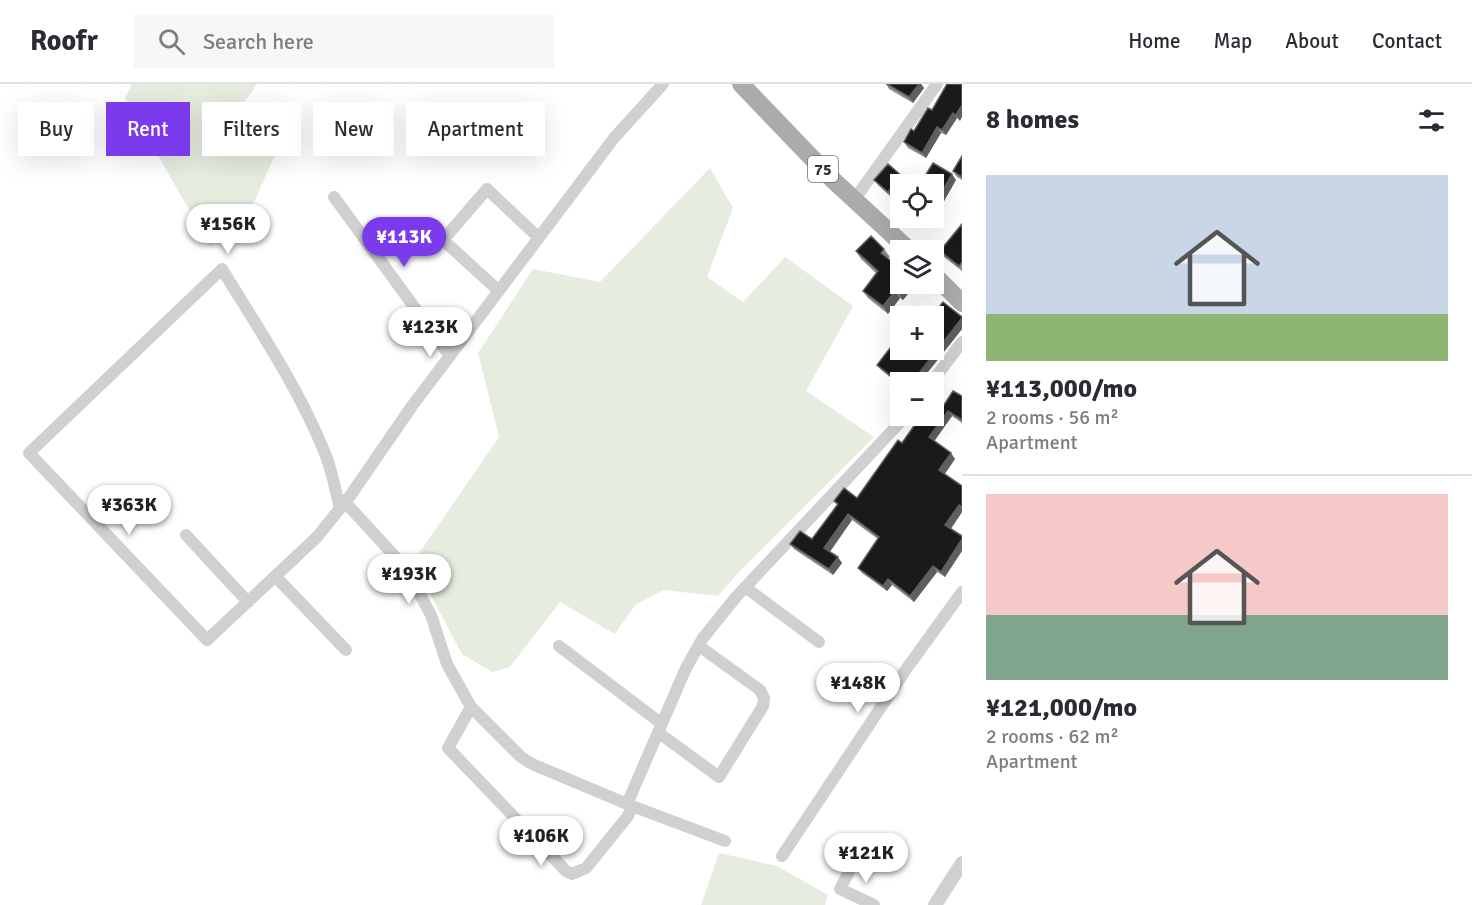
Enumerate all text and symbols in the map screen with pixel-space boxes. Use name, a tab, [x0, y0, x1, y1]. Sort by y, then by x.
search box	[134, 14, 554, 68]
text: Roofr	[30, 24, 98, 58]
icon: search	[155, 25, 188, 58]
text: Search here	[203, 28, 314, 55]
text: Home	[1128, 28, 1181, 54]
text: Map	[1214, 28, 1252, 54]
text: About	[1285, 28, 1339, 54]
text: Contact	[1372, 28, 1442, 54]
chip: Buy	[18, 102, 94, 156]
chip: Rent	[106, 102, 190, 156]
chip: Filters	[202, 102, 301, 156]
chip: New	[313, 102, 394, 156]
chip: Apartment	[406, 102, 545, 156]
text: 8 homes	[986, 104, 1079, 136]
icon: filters	[1415, 104, 1448, 137]
road number: 75	[808, 156, 838, 182]
map controls	[890, 174, 944, 426]
button: locate	[890, 174, 944, 228]
pin: ¥156K	[186, 204, 270, 255]
text: ¥156K	[200, 211, 256, 236]
icon: home	[1163, 214, 1271, 322]
pin: ¥113K	[362, 217, 446, 268]
text: ¥113K	[376, 224, 432, 249]
button: layers	[890, 240, 944, 294]
button: +	[890, 306, 944, 360]
pin: ¥123K	[388, 307, 472, 358]
text: ¥123K	[402, 314, 458, 339]
button: −	[890, 372, 944, 426]
text: ¥113,000/mo	[986, 373, 1137, 405]
text: 2 rooms · 56 m²	[986, 405, 1119, 430]
text: Apartment	[986, 430, 1078, 455]
pin: ¥363K	[87, 485, 171, 536]
text: ¥363K	[101, 492, 157, 517]
icon: home	[1163, 533, 1271, 641]
pin: ¥193K	[367, 554, 451, 605]
text: ¥193K	[381, 561, 437, 586]
pin: ¥148K	[816, 663, 900, 714]
text: ¥148K	[830, 670, 886, 695]
text: ¥121,000/mo	[986, 692, 1137, 724]
text: 2 rooms · 62 m²	[986, 724, 1119, 749]
text: Apartment	[986, 749, 1078, 774]
pin: ¥106K	[499, 816, 583, 867]
text: ¥106K	[513, 823, 569, 848]
pin: ¥121K	[824, 833, 908, 884]
text: ¥121K	[838, 840, 894, 865]

